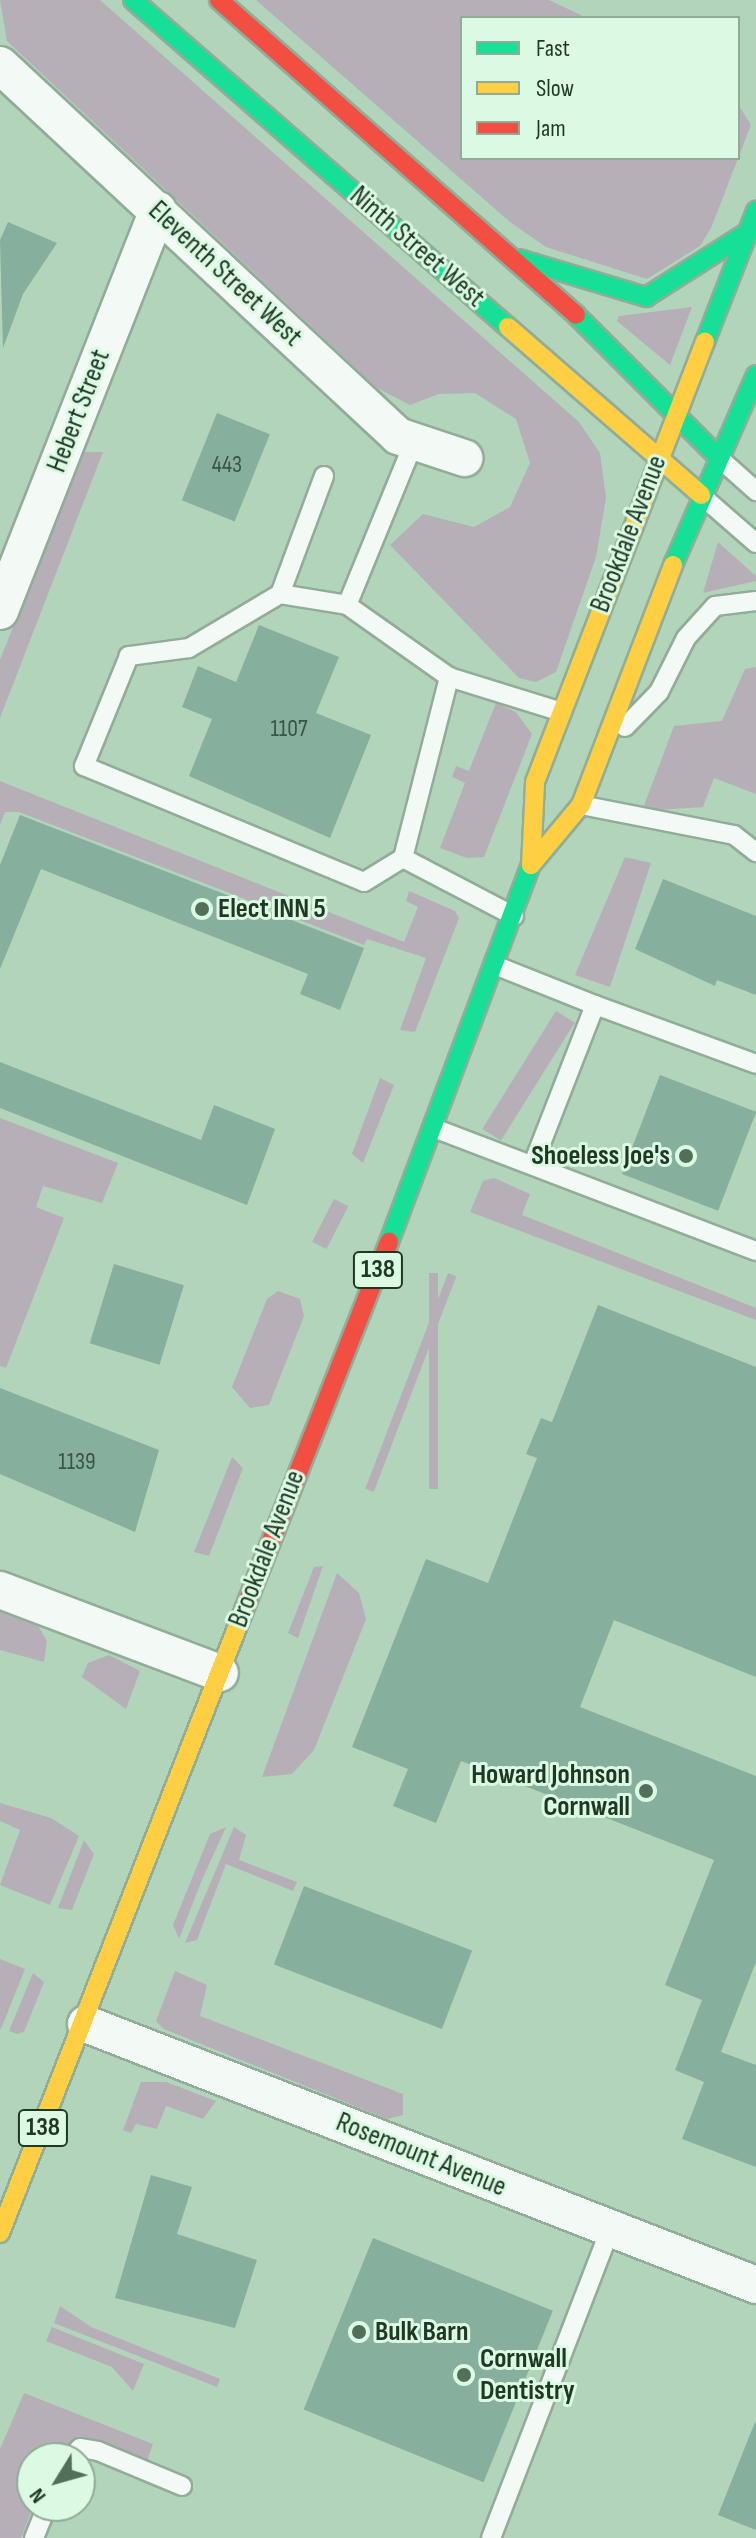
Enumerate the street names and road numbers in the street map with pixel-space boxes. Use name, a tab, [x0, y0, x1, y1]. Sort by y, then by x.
street label: Ninth Street West	[343, 179, 491, 315]
street label: Eleventh Street West	[141, 194, 309, 354]
street label: Hebert Street	[40, 345, 118, 477]
street label: Brookdale Avenue	[584, 451, 674, 617]
road number: 138	[352, 1248, 404, 1292]
street label: Brookdale Avenue	[222, 1466, 312, 1632]
road number: 138	[17, 2106, 69, 2150]
street label: Rosemount Avenue	[331, 2106, 511, 2204]

